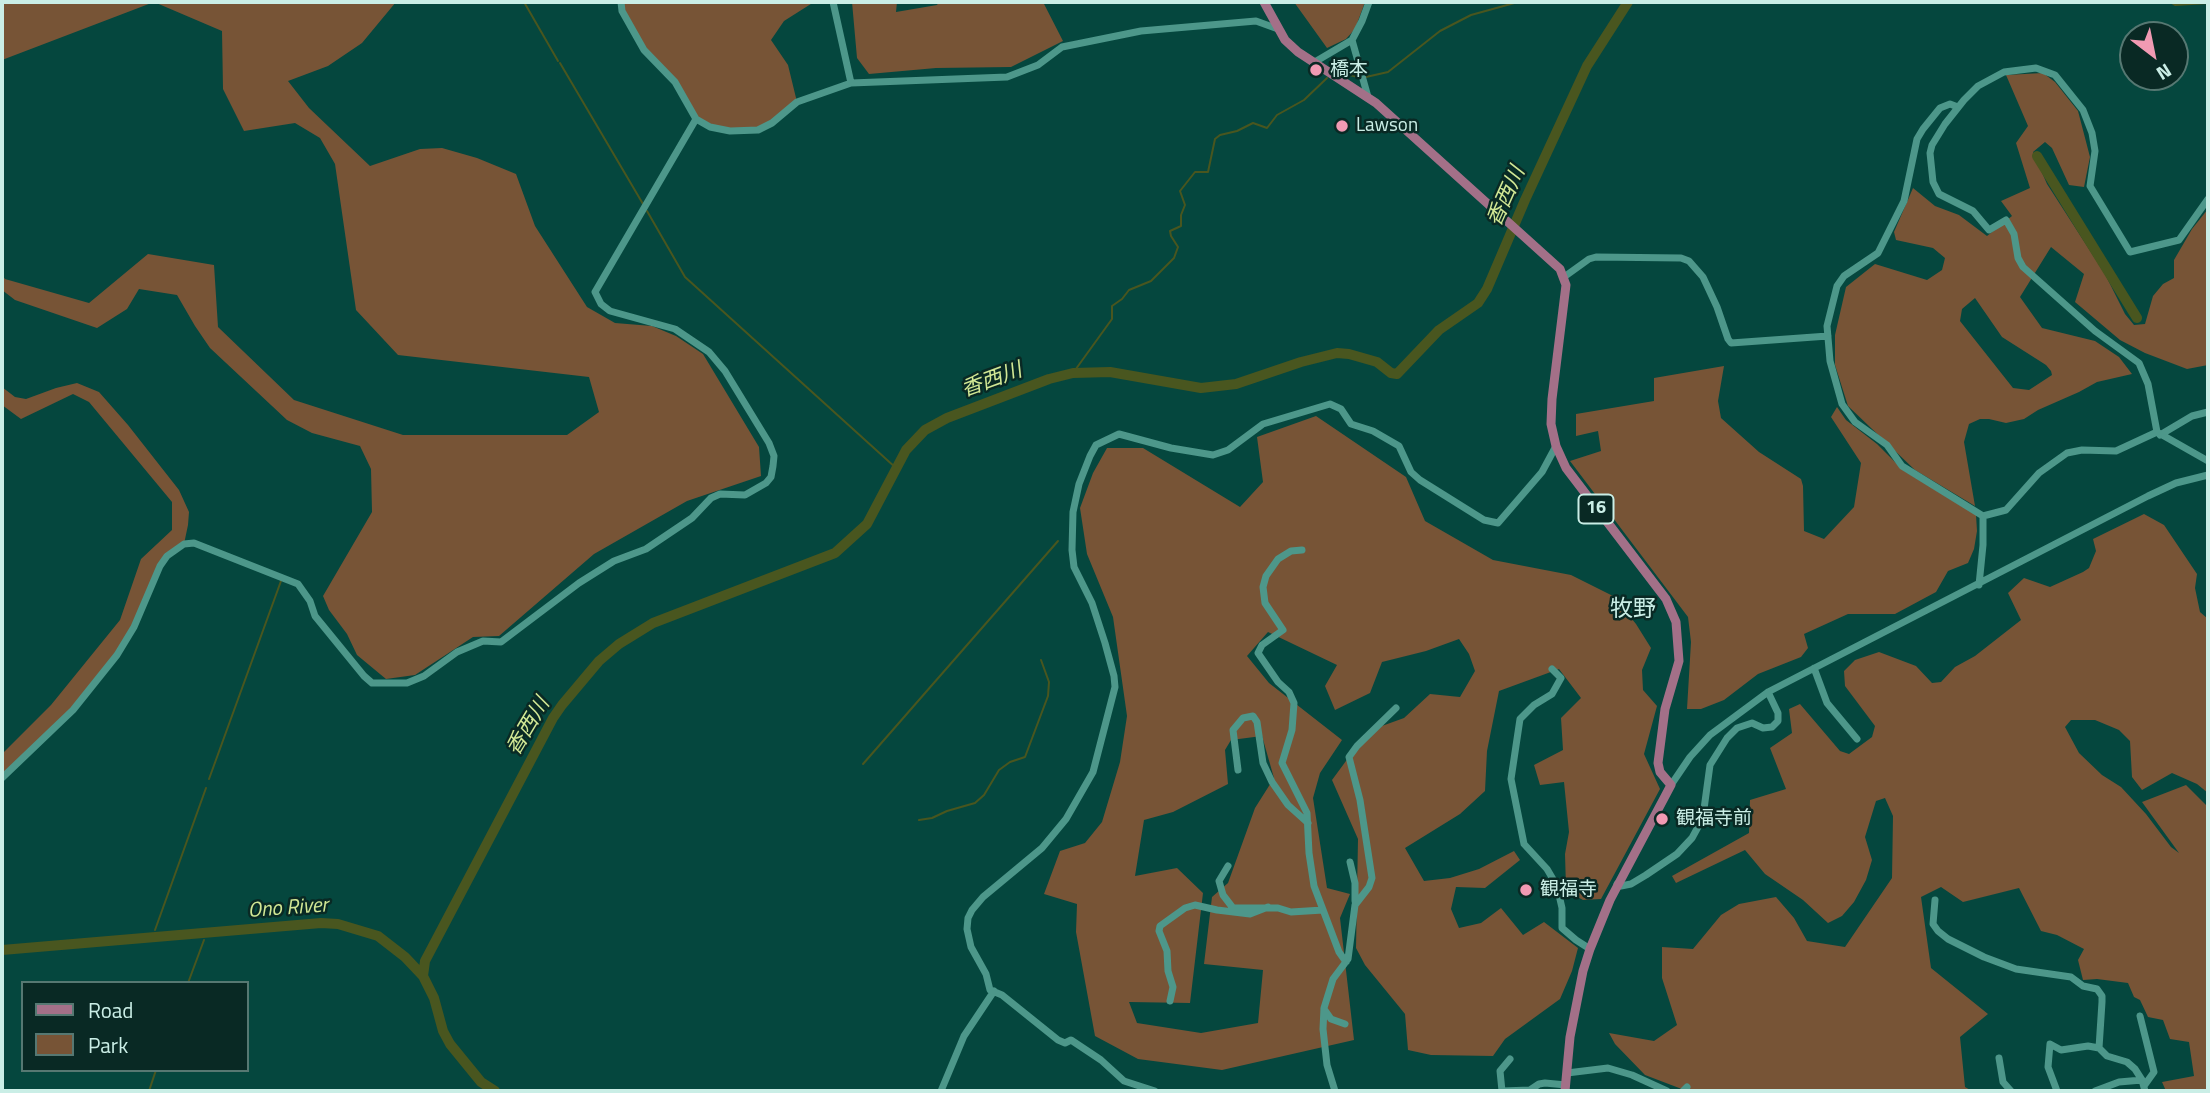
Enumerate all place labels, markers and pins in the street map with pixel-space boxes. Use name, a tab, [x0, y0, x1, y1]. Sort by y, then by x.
place label: 橋本	[1330, 59, 1368, 81]
marker: 橋本	[1308, 62, 1324, 78]
place label: Lawson	[1356, 115, 1418, 137]
marker: Lawson	[1334, 118, 1350, 134]
place label: 観福寺前	[1676, 808, 1752, 830]
marker: 観福寺前	[1654, 811, 1670, 827]
place label: 観福寺	[1540, 879, 1597, 901]
marker: 観福寺	[1518, 882, 1534, 898]

